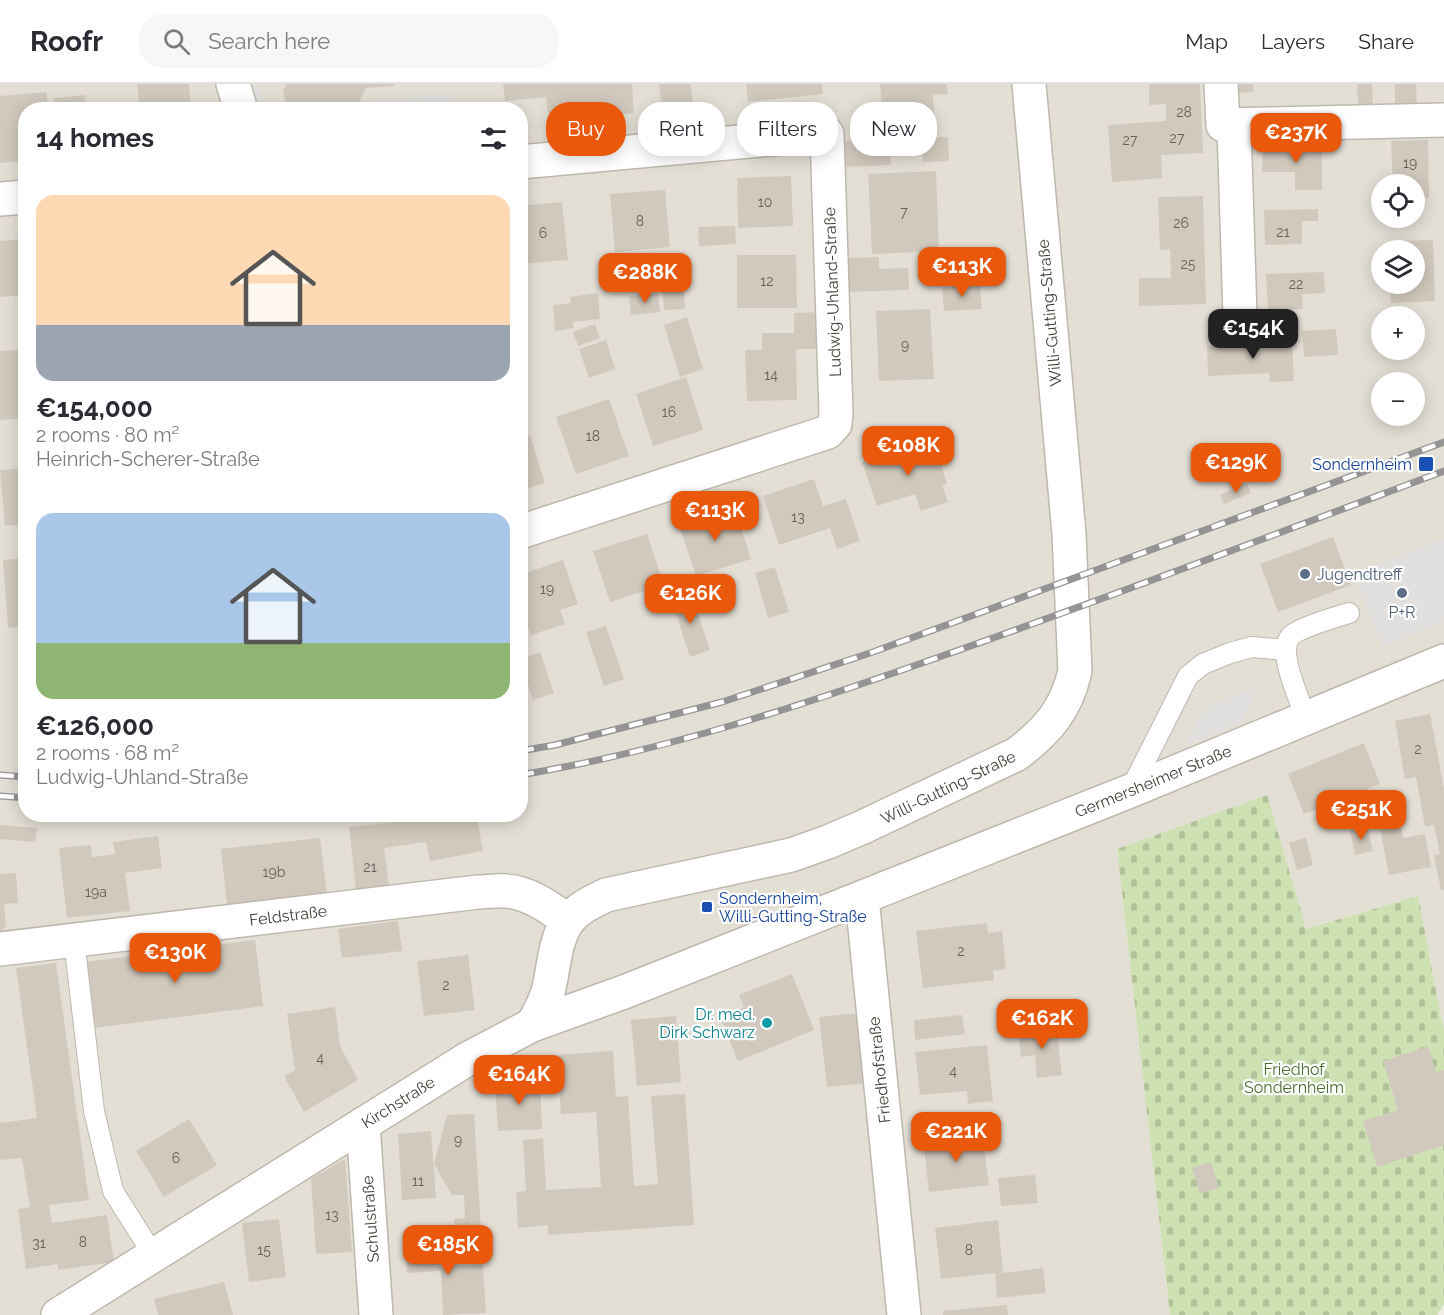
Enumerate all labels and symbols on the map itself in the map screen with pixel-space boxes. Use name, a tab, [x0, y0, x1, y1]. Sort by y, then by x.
house number: 28	[1176, 104, 1192, 120]
pin: €237K	[1254, 113, 1338, 164]
house number: 27	[1170, 130, 1185, 146]
house number: 27	[1123, 132, 1138, 148]
house number: 19	[1403, 155, 1417, 171]
house number: 10	[758, 194, 772, 210]
house number: 7	[900, 204, 908, 220]
street label: Ludwig-Uhland-Straße	[820, 207, 845, 377]
house number: 8	[636, 213, 644, 229]
house number: 26	[1173, 215, 1189, 231]
house number: 21	[1276, 224, 1290, 240]
house number: 6	[539, 225, 547, 241]
street label: Willi-Gutting-Straße	[1034, 239, 1065, 387]
pin: €113K	[920, 247, 1004, 298]
pin: €288K	[603, 253, 687, 304]
house number: 25	[1181, 256, 1196, 272]
house number: 12	[760, 273, 774, 289]
house number: 22	[1289, 276, 1303, 292]
pin: €154K	[1211, 309, 1295, 360]
house number: 9	[901, 337, 909, 353]
house number: 14	[764, 367, 778, 383]
house number: 16	[662, 404, 676, 420]
pin: €108K	[866, 426, 950, 477]
house number: 18	[586, 428, 600, 444]
pin: €129K	[1194, 443, 1278, 494]
place label: Sondernheim	[1312, 455, 1412, 474]
marker: Sondernheim	[1417, 455, 1435, 473]
pin: €113K	[673, 491, 757, 542]
house number: 13	[791, 509, 805, 525]
place label: Jugendtreff	[1317, 565, 1403, 584]
marker: Jugendtreff	[1298, 567, 1312, 581]
pin: €126K	[648, 574, 732, 625]
house number: 19	[540, 581, 554, 597]
marker: P+R	[1395, 586, 1409, 600]
place label: P+R	[1388, 603, 1416, 622]
street label: Germersheimer Straße	[1072, 741, 1234, 822]
house number: 2	[1414, 741, 1422, 757]
street label: Willi-Gutting-Straße	[878, 747, 1019, 828]
pin: €251K	[1319, 790, 1403, 841]
house number: 21	[363, 859, 377, 875]
house number: 19b	[263, 864, 286, 880]
house number: 19a	[85, 884, 107, 900]
place label: Sondernheim, Willi-Gutting-Straße	[719, 889, 867, 926]
marker: Sondernheim, Willi-Gutting-Straße	[700, 900, 714, 914]
street label: Feldstraße	[248, 901, 328, 930]
pin: €130K	[133, 933, 217, 984]
house number: 2	[957, 943, 965, 959]
house number: 2	[442, 977, 450, 993]
pin: €162K	[1000, 999, 1084, 1050]
place label: Dr. med. Dirk Schwarz	[659, 1005, 755, 1042]
marker: Dr. med. Dirk Schwarz	[760, 1016, 774, 1030]
street label: Friedhofstraße	[864, 1016, 895, 1124]
house number: 4	[316, 1050, 324, 1066]
pin: €164K	[477, 1055, 561, 1106]
park label: Friedhof Sondernheim	[1244, 1060, 1344, 1097]
house number: 4	[949, 1063, 957, 1079]
street label: Kirchstraße	[358, 1072, 438, 1132]
pin: €221K	[914, 1112, 998, 1163]
house number: 9	[454, 1132, 462, 1148]
house number: 6	[172, 1150, 180, 1166]
house number: 11	[412, 1173, 424, 1189]
street label: Schulstraße	[358, 1175, 383, 1263]
house number: 13	[325, 1207, 339, 1223]
pin: €185K	[406, 1225, 490, 1276]
house number: 8	[79, 1234, 87, 1250]
house number: 31	[32, 1235, 46, 1251]
house number: 15	[257, 1242, 271, 1258]
house number: 8	[965, 1242, 973, 1258]

